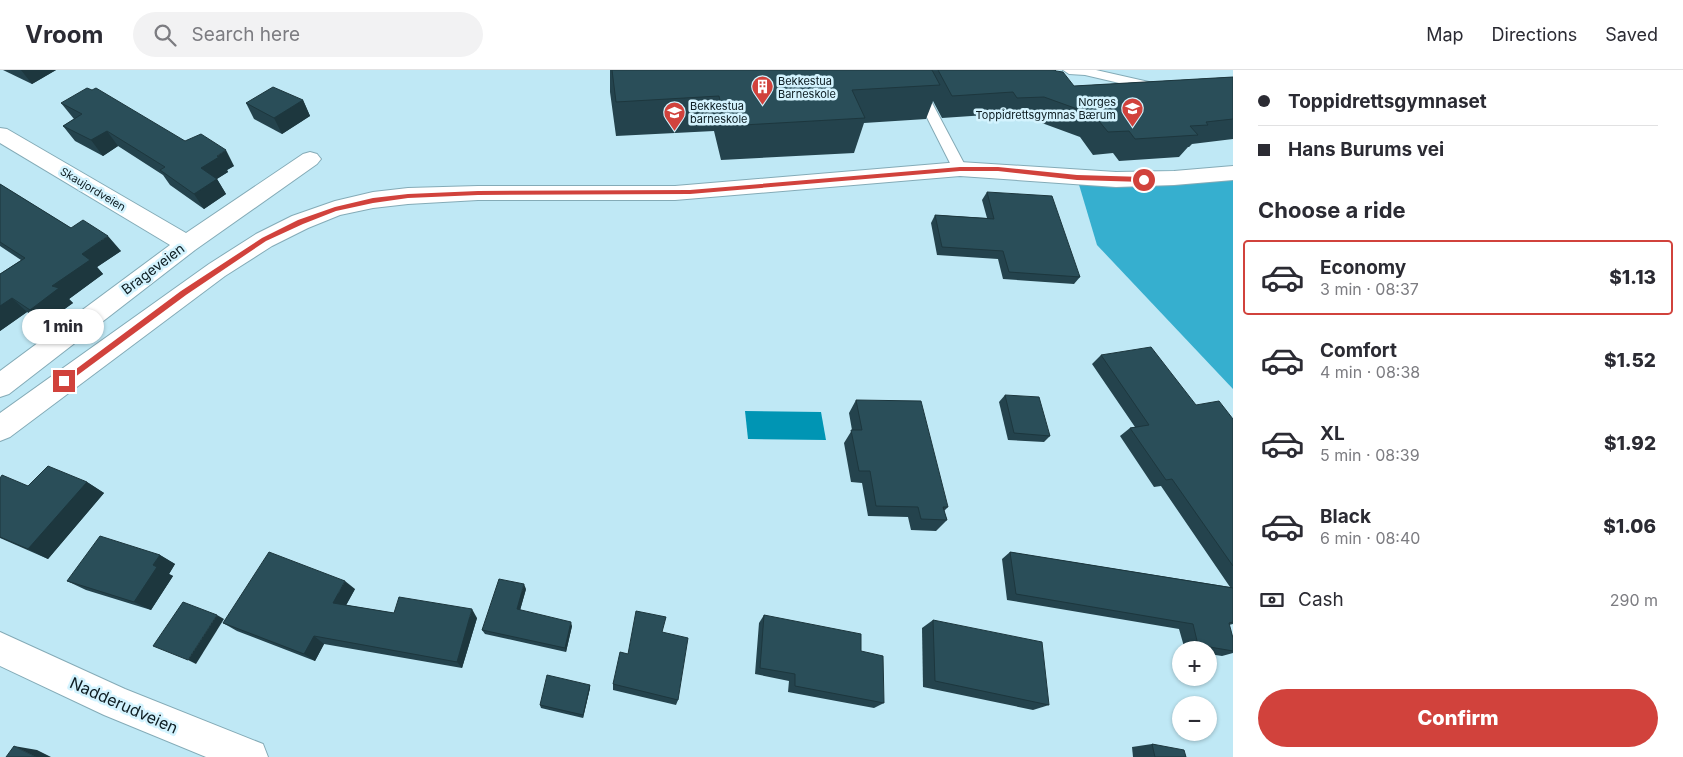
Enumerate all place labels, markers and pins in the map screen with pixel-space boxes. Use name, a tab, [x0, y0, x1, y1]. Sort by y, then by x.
place label: Bekkestua Barneskole	[778, 74, 836, 101]
building icon: Bekkestua Barneskole	[750, 75, 774, 106]
place label: Norges Toppidrettsgymnas Bærum	[976, 95, 1116, 122]
school or university icon: Norges Toppidrettsgymnas Bærum	[1120, 96, 1144, 127]
place label: Bekkestua barneskole	[690, 99, 748, 126]
school or university icon: Bekkestua barneskole	[662, 100, 686, 131]

